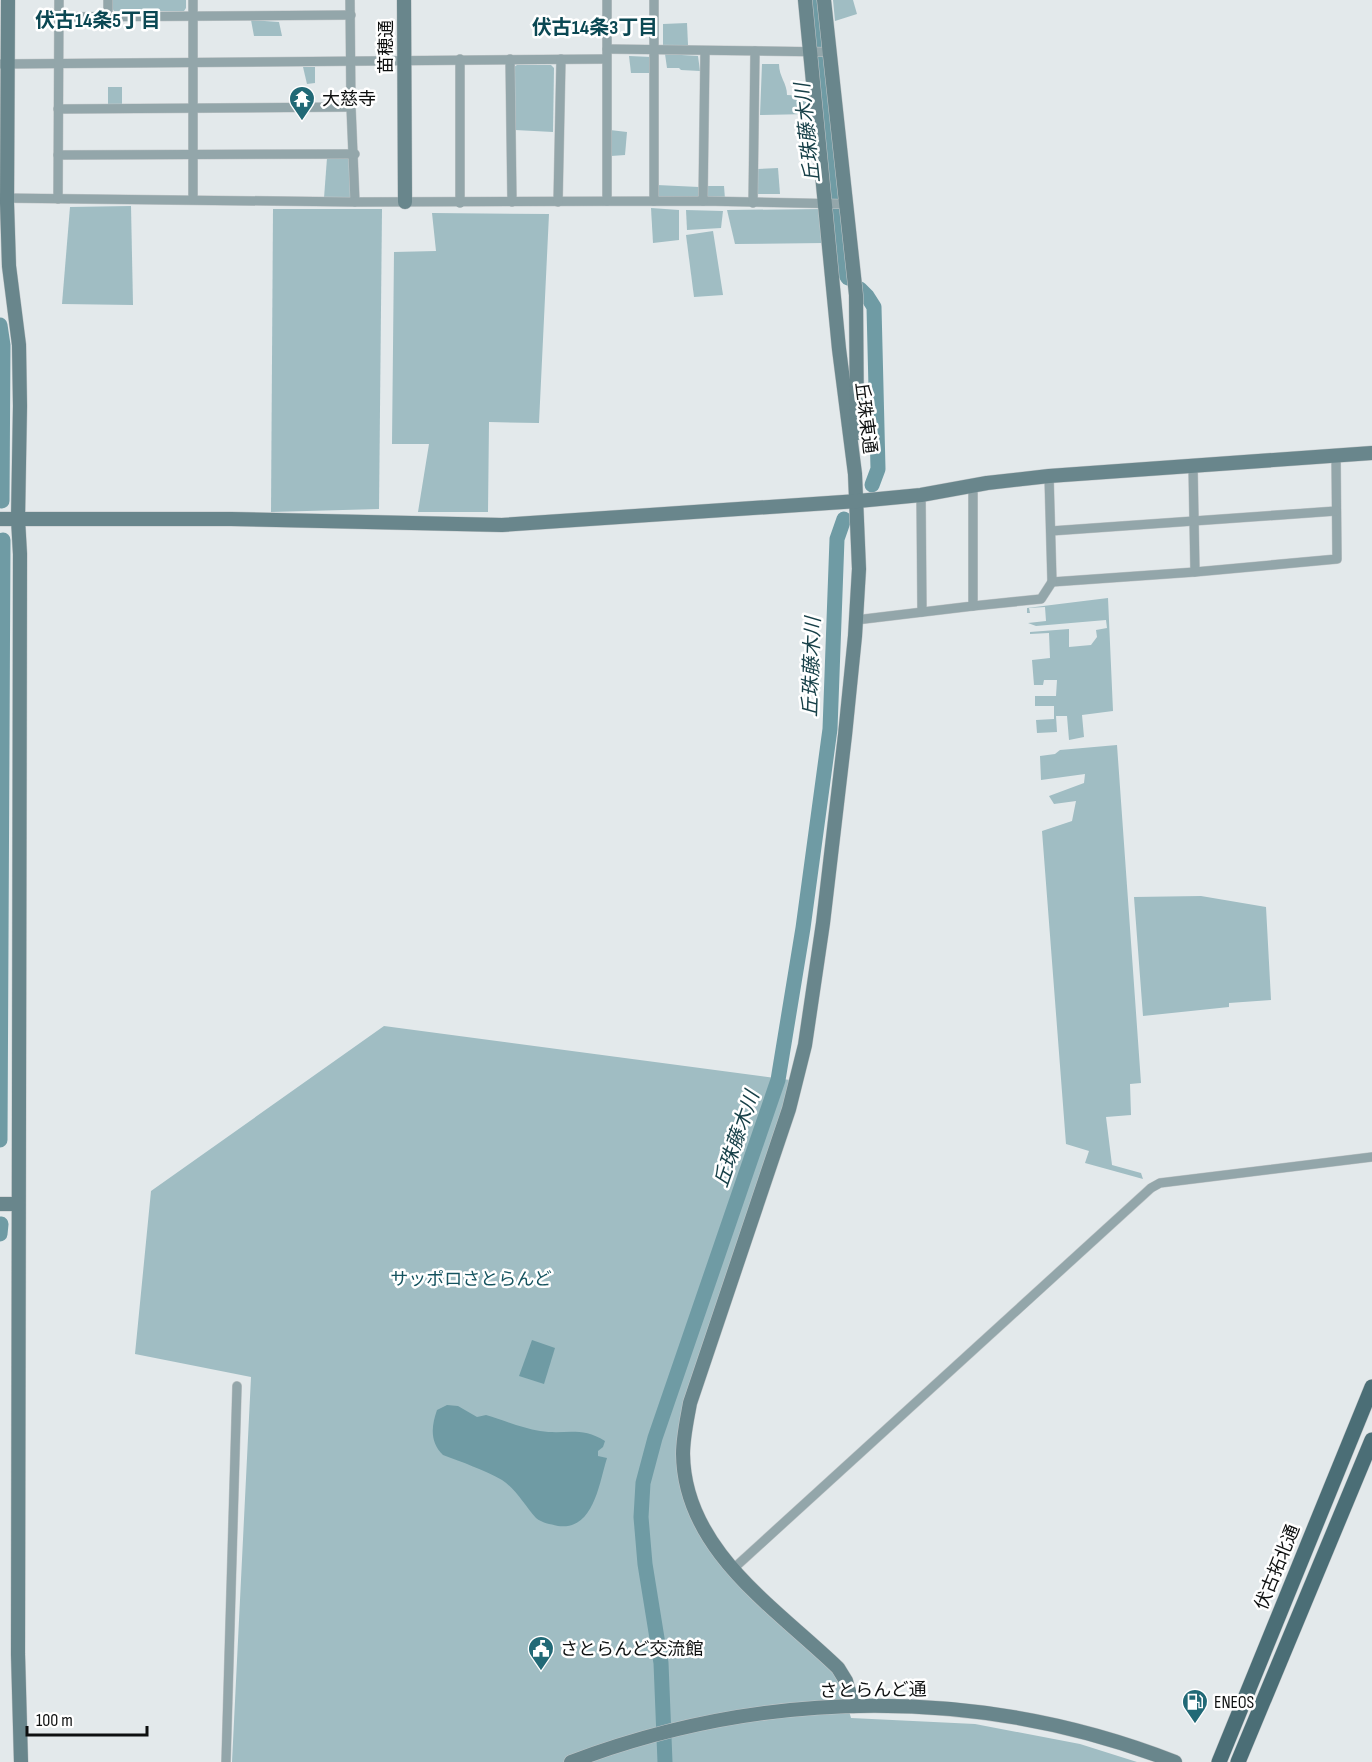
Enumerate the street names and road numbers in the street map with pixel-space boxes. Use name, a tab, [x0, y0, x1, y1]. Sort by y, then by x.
street label: 苗穂通	[376, 20, 397, 74]
street label: 丘珠東通	[851, 381, 880, 455]
street label: 伏古拓北通	[1251, 1522, 1304, 1613]
street label: さとらんど通	[819, 1679, 927, 1702]

